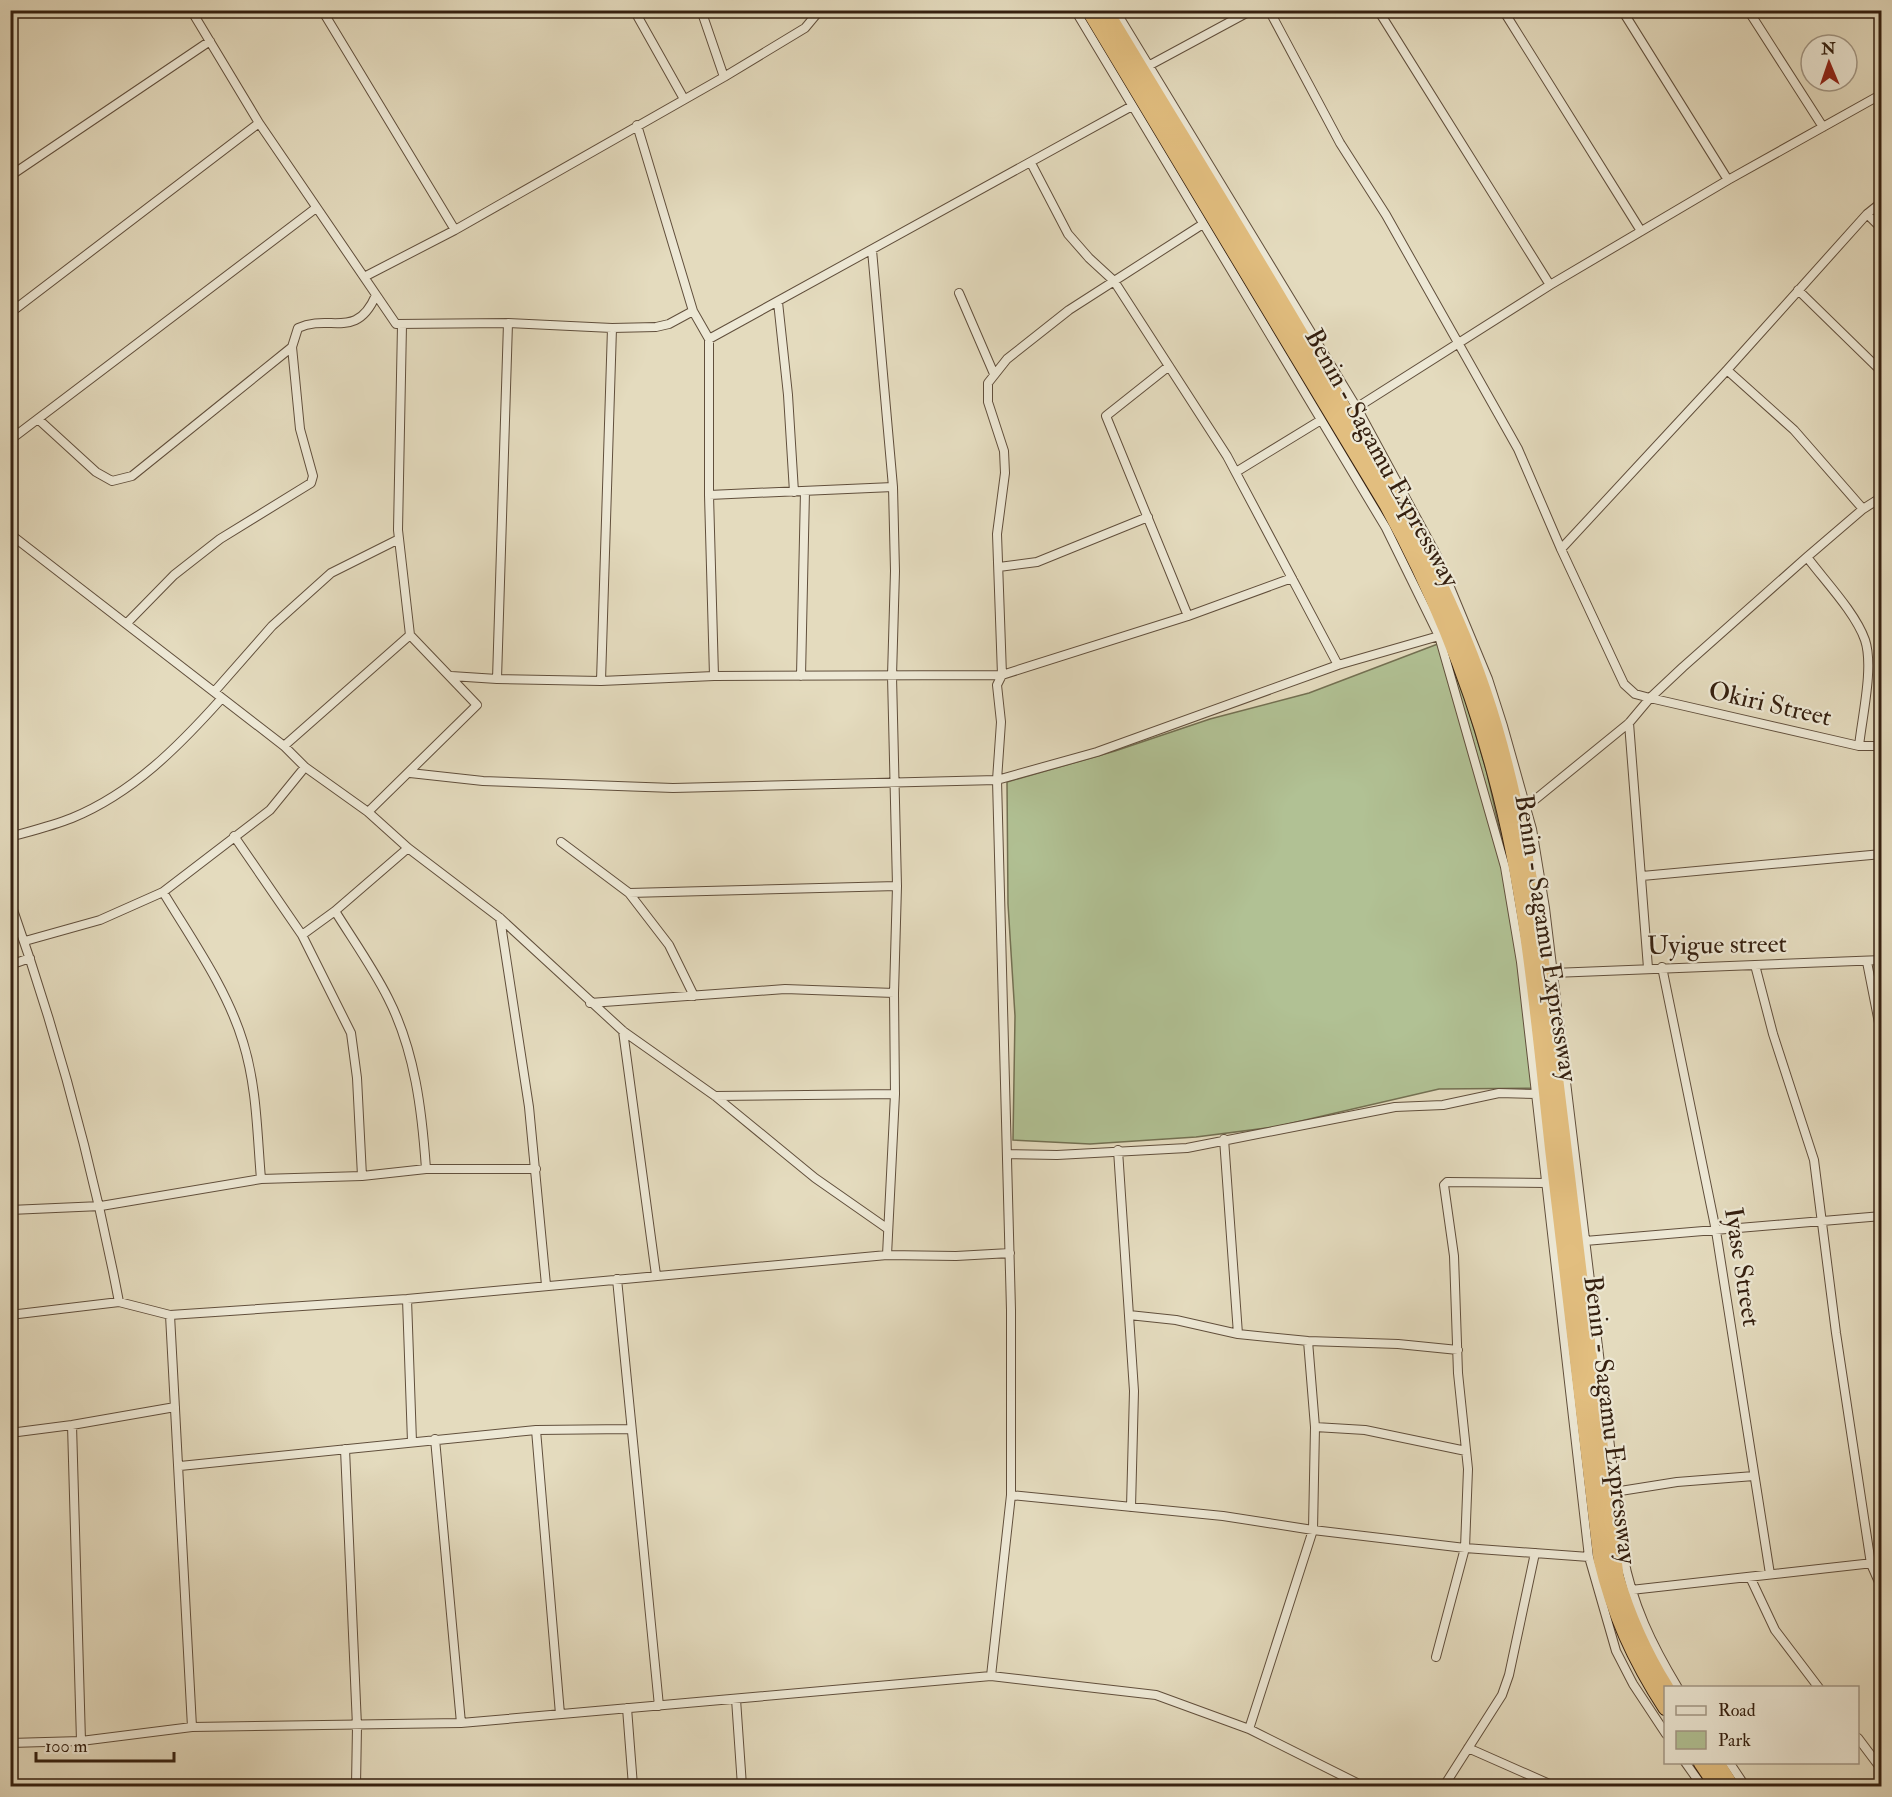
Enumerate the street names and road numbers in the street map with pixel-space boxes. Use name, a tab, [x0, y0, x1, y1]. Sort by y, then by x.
street label: Benin - Sagamu Expressway	[1297, 323, 1467, 594]
street label: Okiri Street	[1705, 674, 1835, 734]
street label: Benin - Sagamu Expressway	[1506, 792, 1585, 1085]
street label: Uyigue street	[1647, 928, 1787, 962]
street label: Iyase Street	[1717, 1205, 1767, 1329]
street label: Benin - Sagamu Expressway	[1575, 1274, 1644, 1567]

